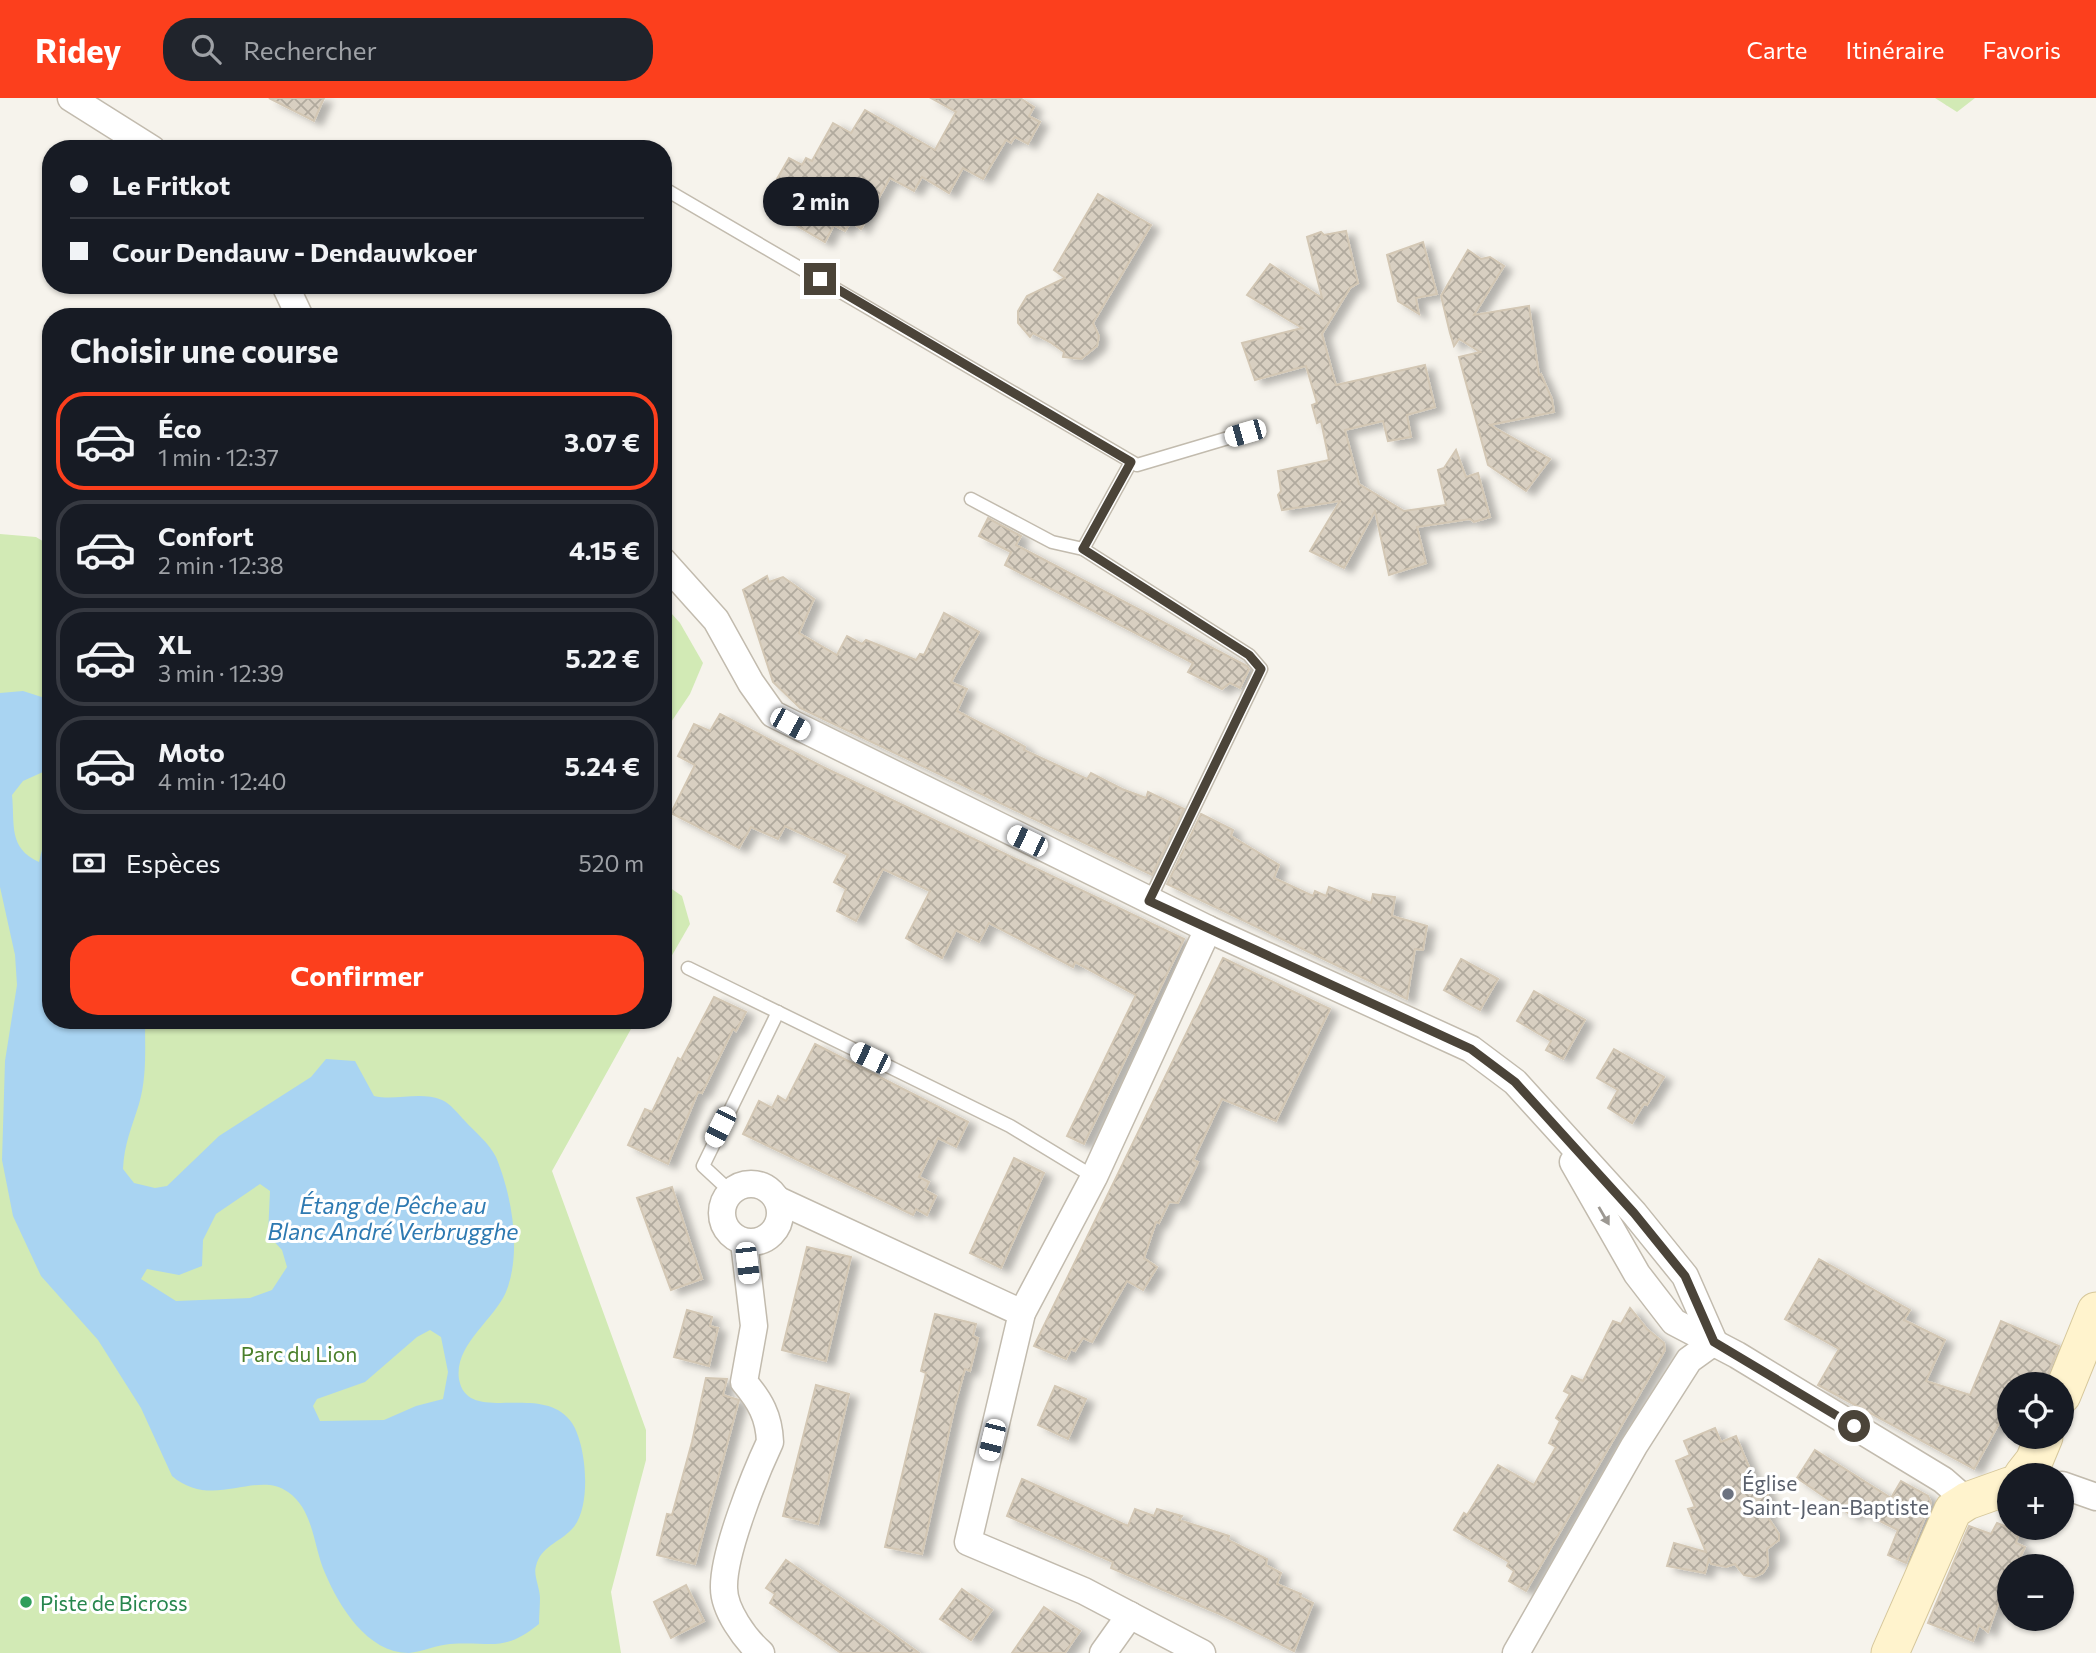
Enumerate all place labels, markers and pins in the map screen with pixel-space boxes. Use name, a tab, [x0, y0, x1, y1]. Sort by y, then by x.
place label: Église Saint-Jean-Baptiste	[1742, 1470, 1929, 1519]
marker: Église Saint-Jean-Baptiste	[1720, 1486, 1736, 1502]
place label: Piste de Bicross	[40, 1590, 188, 1615]
marker: Piste de Bicross	[18, 1594, 34, 1610]

